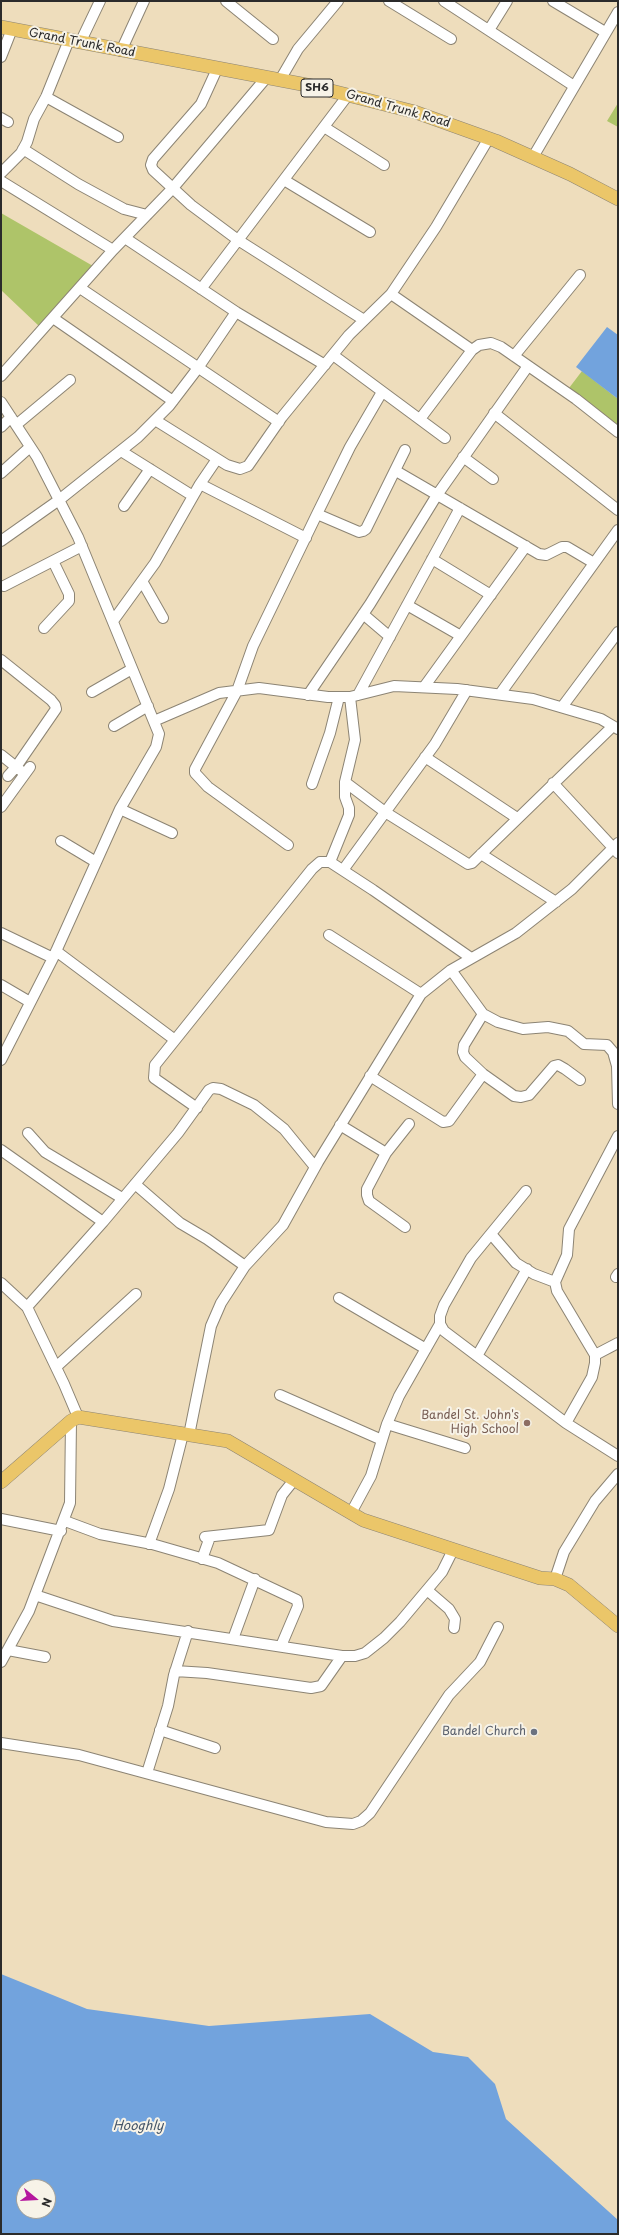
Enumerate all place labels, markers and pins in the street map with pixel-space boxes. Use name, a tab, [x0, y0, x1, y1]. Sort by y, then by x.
place label: Bandel St. John's High School	[421, 1409, 519, 1437]
marker: Bandel St. John's High School	[522, 1418, 532, 1428]
place label: Bandel Church	[442, 1725, 526, 1739]
marker: Bandel Church	[529, 1727, 539, 1737]

